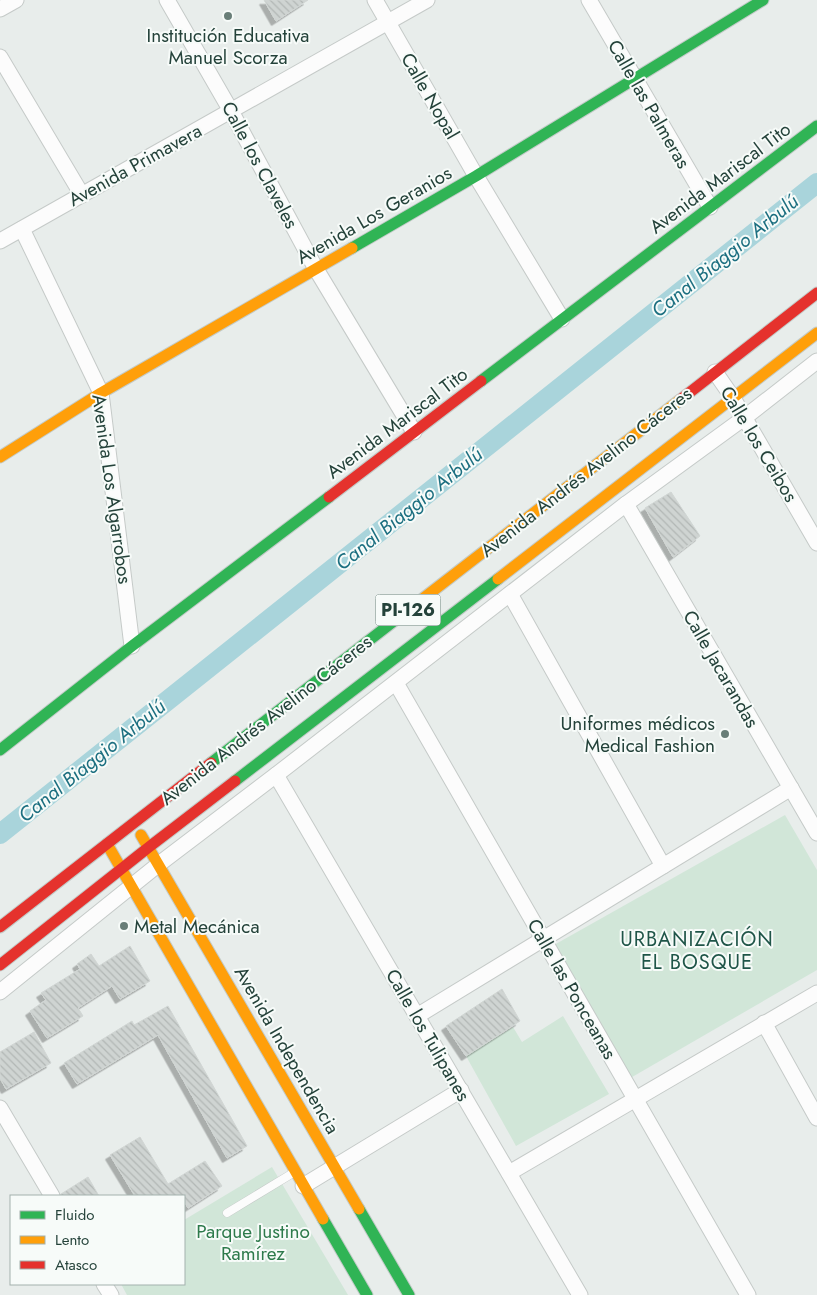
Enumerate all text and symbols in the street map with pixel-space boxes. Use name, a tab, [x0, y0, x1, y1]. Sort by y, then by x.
marker: Institución Educativa Manuel Scorza	[222, 10, 234, 22]
place label: Institución Educativa Manuel Scorza	[147, 22, 309, 71]
street label: Calle las Palmeras	[601, 35, 697, 174]
street label: Calle Nopal	[394, 48, 466, 144]
street label: Calle los Claveles	[215, 97, 305, 234]
street label: Avenida Mariscal Tito	[644, 116, 796, 240]
street label: Avenida Primavera	[63, 117, 207, 213]
street label: Avenida Los Geranios	[291, 159, 457, 271]
water label: Canal Biaggio Arbulú	[645, 187, 805, 325]
street label: Avenida Mariscal Tito	[321, 361, 473, 485]
street label: Avenida Andrés Avelino Cáceres	[474, 380, 698, 563]
street label: Calle los Ceibos	[714, 381, 805, 507]
street label: Avenida Los Algarrobos	[85, 392, 139, 586]
water label: Canal Biaggio Arbulú	[329, 440, 489, 578]
road number: PI-126	[376, 594, 440, 626]
street label: Calle Jacarandas	[676, 605, 766, 733]
street label: Avenida Andrés Avelino Cáceres	[154, 628, 378, 811]
water label: Canal Biaggio Arbulú	[12, 692, 172, 830]
place label: Uniformes médicos Medical Fashion	[560, 710, 715, 759]
marker: Uniformes médicos Medical Fashion	[719, 728, 731, 740]
place label: Metal Mecánica	[134, 913, 260, 940]
street label: Calle las Ponceanas	[521, 914, 623, 1065]
marker: Metal Mecánica	[118, 920, 130, 932]
district label: URBANIZACIÓN EL BOSQUE	[620, 925, 774, 977]
street label: Avenida Independencia	[228, 961, 346, 1139]
street label: Calle los Tulipanes	[379, 964, 477, 1106]
legend	[10, 1195, 185, 1285]
text: Fluido	[55, 1204, 94, 1226]
park label: Parque Justino Ramírez	[196, 1218, 310, 1267]
text: Lento	[55, 1229, 89, 1251]
text: Atasco	[55, 1254, 97, 1276]

